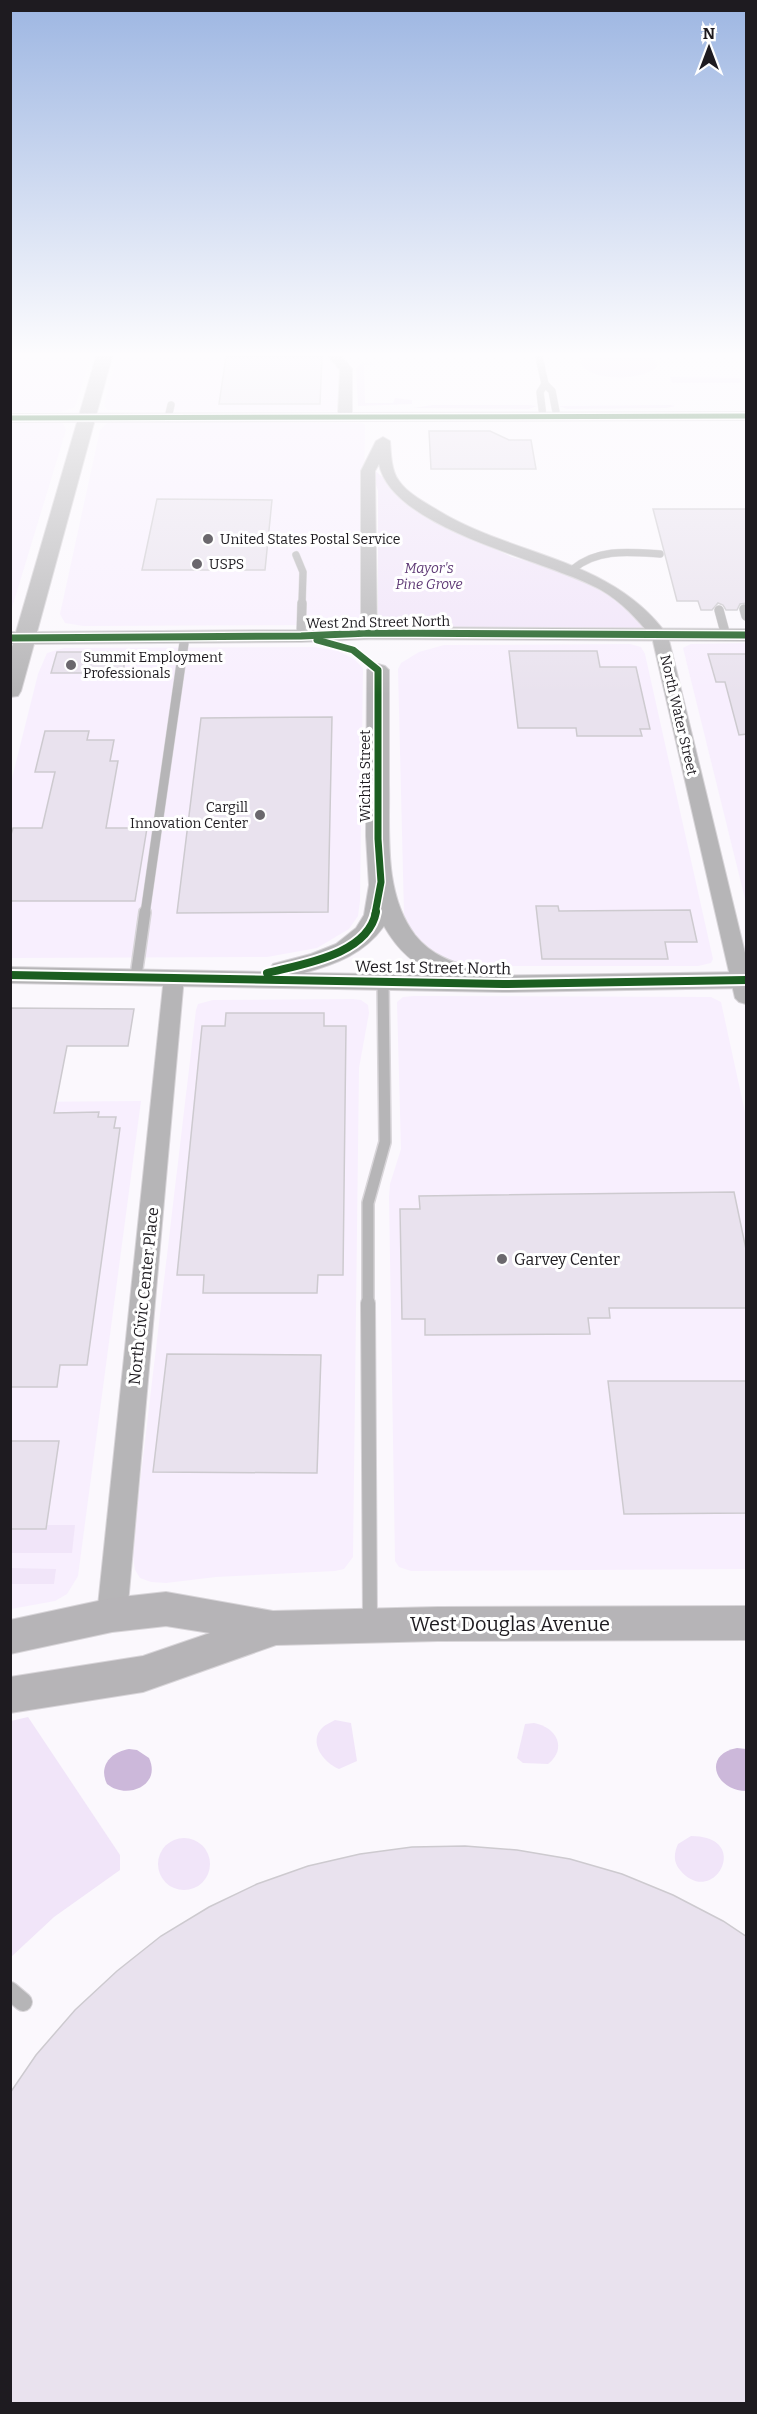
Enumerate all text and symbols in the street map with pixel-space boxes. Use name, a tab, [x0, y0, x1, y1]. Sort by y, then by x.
north arrow	[679, 18, 739, 78]
text: N	[703, 24, 715, 43]
place label: United States Postal Service	[220, 531, 400, 548]
marker: United States Postal Service	[201, 532, 215, 546]
place label: USPS	[209, 556, 244, 573]
marker: USPS	[190, 557, 204, 571]
park label: Mayor's Pine Grove	[395, 560, 463, 593]
street label: West 2nd Street North	[306, 613, 451, 632]
place label: Summit Employment Professionals	[83, 649, 223, 682]
street label: North Water Street	[656, 653, 701, 777]
marker: Summit Employment Professionals	[64, 658, 78, 672]
street label: Wichita Street	[357, 730, 374, 822]
place label: Cargill Innovation Center	[130, 799, 248, 832]
marker: Cargill Innovation Center	[253, 808, 267, 822]
street label: West 1st Street North	[355, 957, 511, 978]
street label: North Civic Center Place	[125, 1206, 162, 1386]
place label: Garvey Center	[514, 1250, 620, 1269]
marker: Garvey Center	[495, 1252, 509, 1266]
street label: West Douglas Avenue	[410, 1612, 610, 1636]

